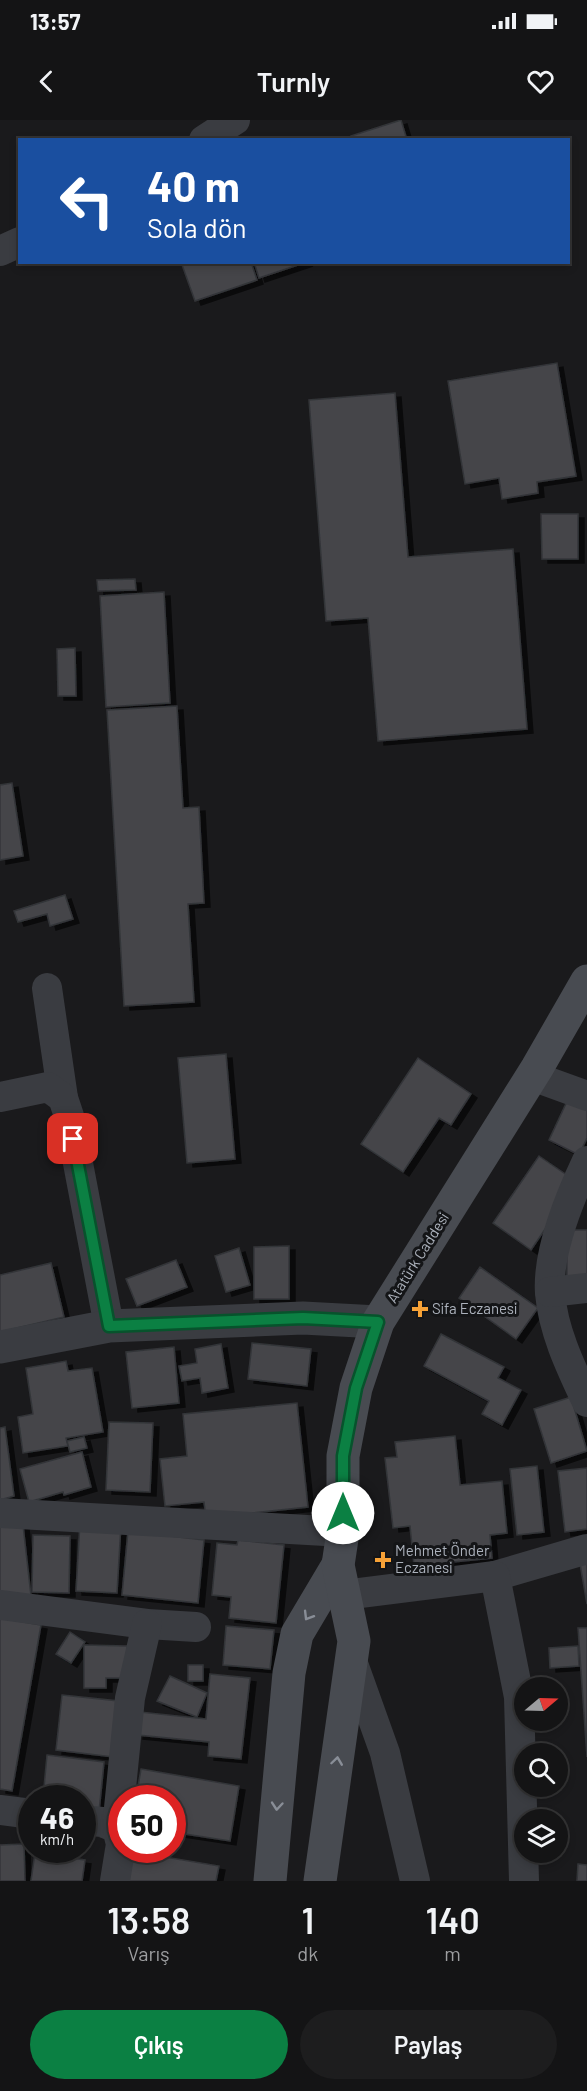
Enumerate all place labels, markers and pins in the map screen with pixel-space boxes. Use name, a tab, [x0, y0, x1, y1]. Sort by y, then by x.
pin	[47, 1113, 98, 1164]
place label: Sifa Eczanesi	[432, 1299, 517, 1317]
marker: Sifa Eczanesi	[413, 1302, 427, 1316]
place label: Mehmet Önder Eczanesi	[395, 1541, 490, 1576]
marker: Mehmet Önder Eczanesi	[376, 1553, 390, 1567]

